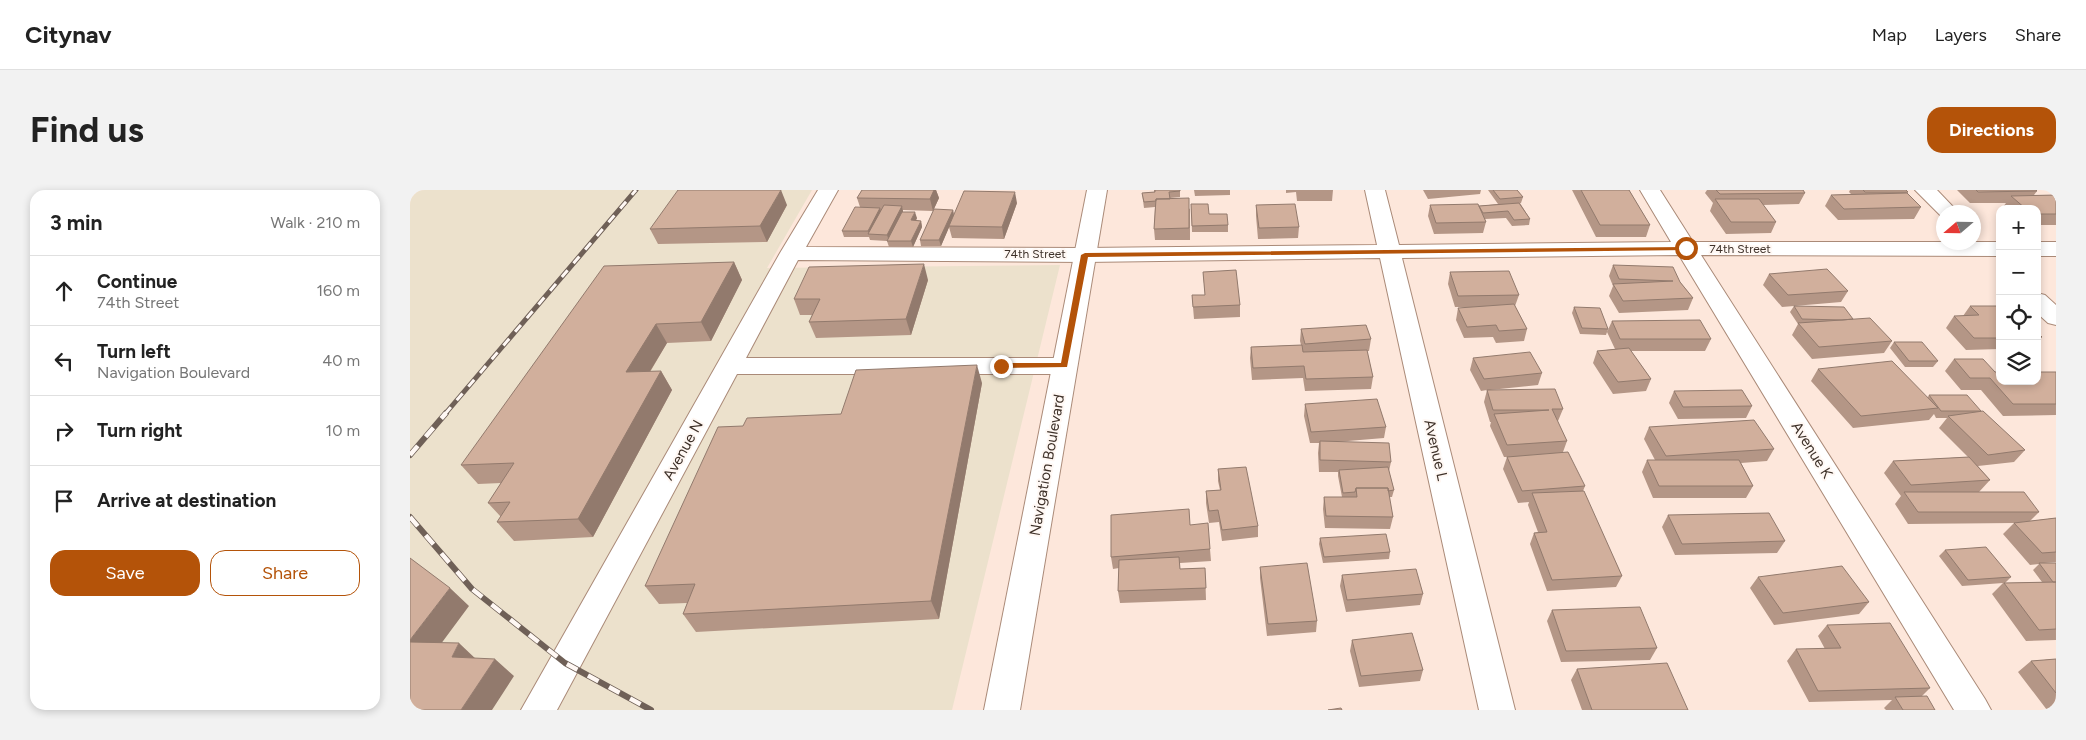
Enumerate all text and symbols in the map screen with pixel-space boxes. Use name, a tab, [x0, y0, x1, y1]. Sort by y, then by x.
text: Citynav	[25, 20, 112, 49]
text: Map	[1872, 24, 1907, 46]
text: Layers	[1935, 24, 1987, 46]
text: Share	[2015, 24, 2061, 46]
button: Directions	[1927, 107, 2056, 153]
text: Find us	[30, 109, 144, 151]
north arrow	[1936, 205, 1981, 250]
map controls	[1996, 205, 2041, 385]
button: +	[1996, 205, 2041, 250]
text: 3 min	[50, 210, 102, 235]
text: Walk · 210 m	[271, 213, 360, 232]
route start	[1675, 237, 1698, 260]
street label: 74th Street	[1709, 242, 1771, 256]
street label: 74th Street	[1004, 247, 1066, 261]
button: −	[1996, 250, 2041, 295]
text: Continue	[97, 270, 177, 293]
icon: ahead	[50, 277, 78, 305]
text: 160 m	[317, 281, 360, 300]
text: 74th Street	[97, 293, 179, 312]
button: locate	[1996, 295, 2041, 340]
text: Turn left	[97, 340, 171, 363]
button: layers	[1996, 340, 2041, 385]
icon: left	[50, 347, 78, 375]
text: 40 m	[322, 351, 360, 370]
route end	[990, 355, 1013, 378]
text: Navigation Boulevard	[97, 363, 250, 382]
street label: Navigation Boulevard	[1026, 393, 1068, 537]
icon: right	[50, 417, 78, 445]
street label: Avenue N	[659, 417, 707, 483]
street label: Avenue L	[1420, 418, 1452, 483]
street label: Avenue K	[1788, 418, 1837, 482]
text: Turn right	[97, 419, 183, 442]
text: 10 m	[326, 421, 360, 440]
icon: arrive	[50, 487, 78, 515]
text: Arrive at destination	[97, 489, 276, 512]
button: Save	[50, 550, 200, 596]
button: Share	[210, 550, 360, 596]

